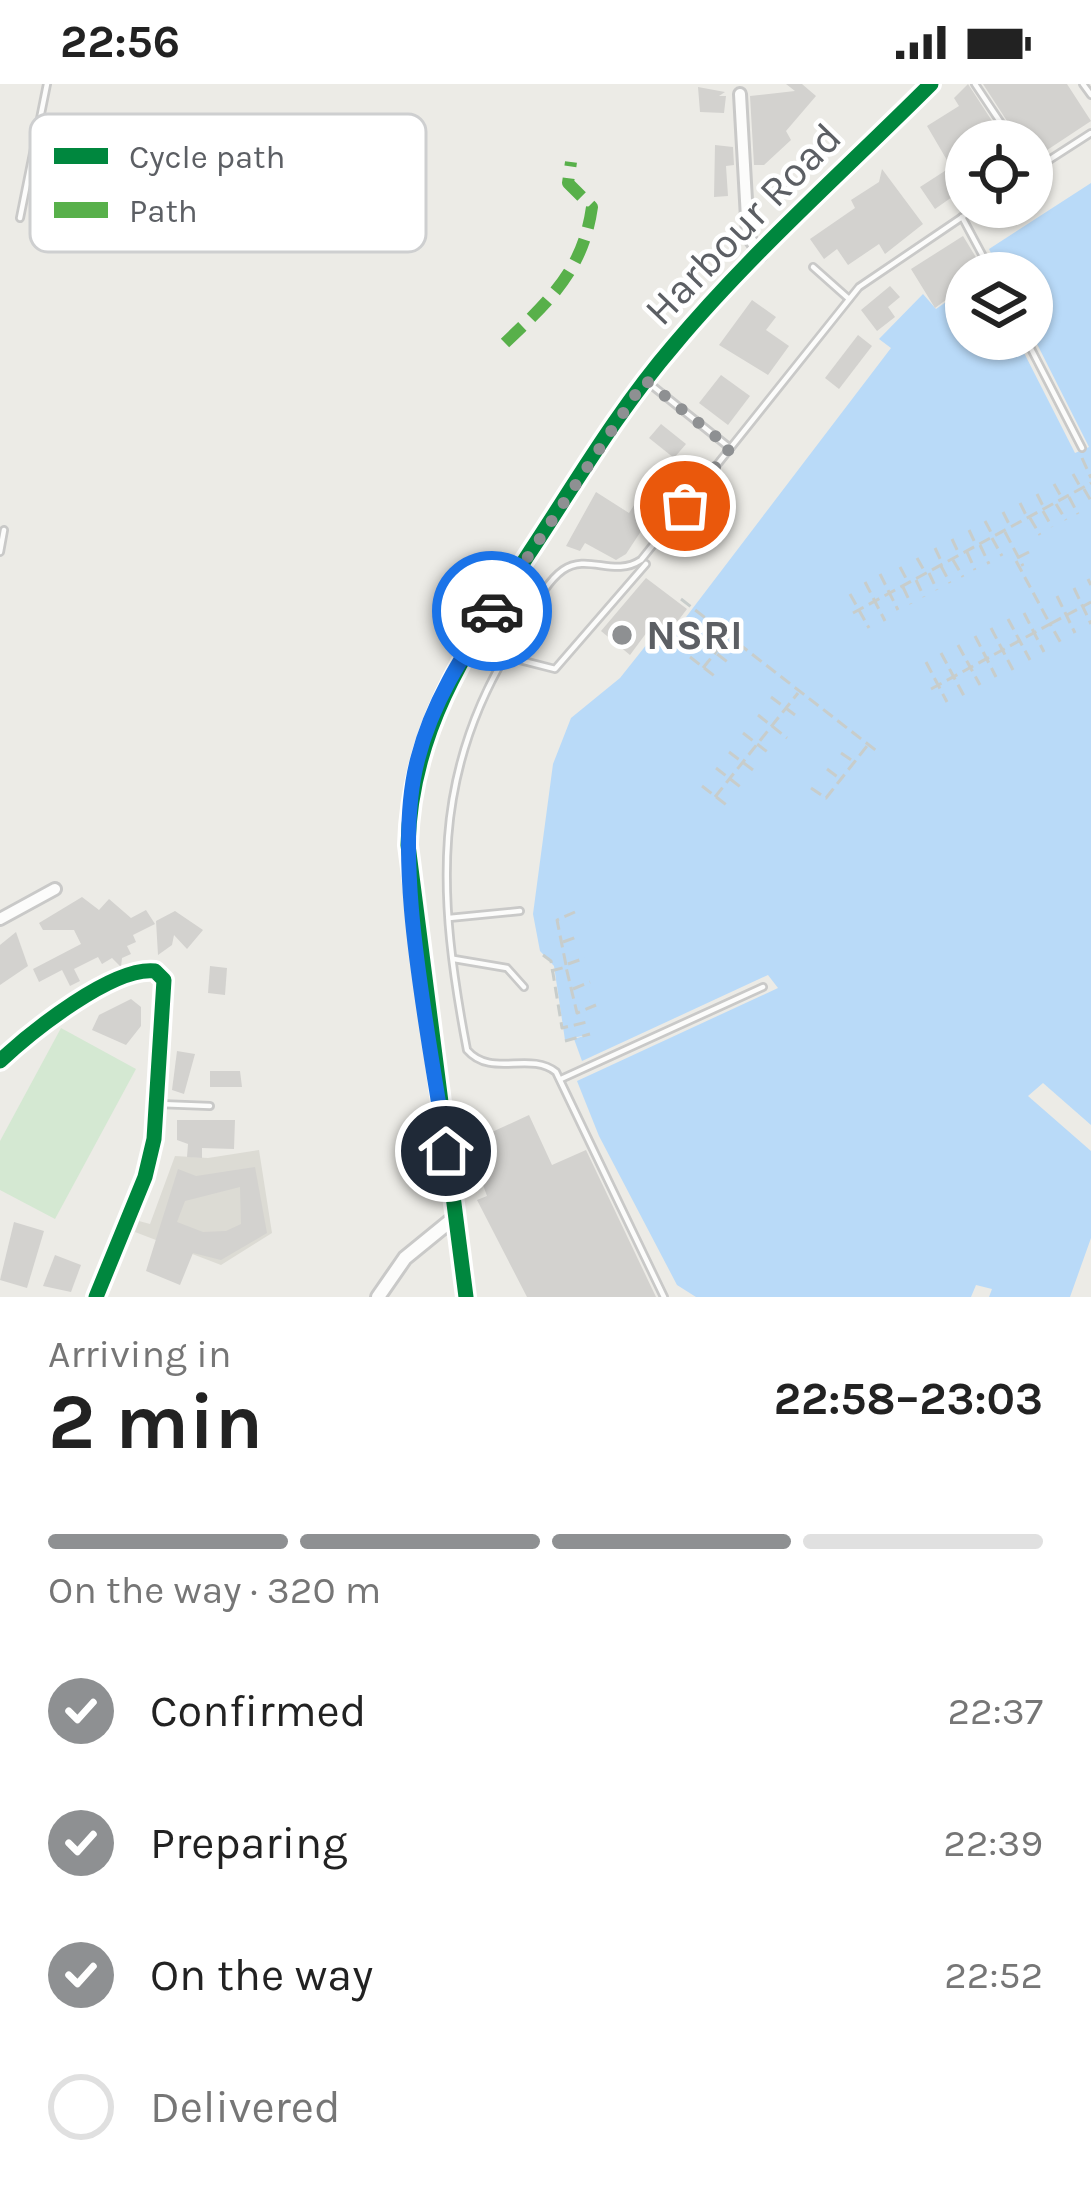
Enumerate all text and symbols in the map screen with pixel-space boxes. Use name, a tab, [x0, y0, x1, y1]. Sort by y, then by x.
text: 22:56	[60, 16, 180, 68]
street label: Harbour Road	[634, 113, 852, 335]
legend	[30, 114, 426, 252]
map controls	[945, 120, 1053, 360]
button: locate	[945, 120, 1053, 228]
text: Cycle path	[129, 138, 285, 176]
text: Path	[129, 192, 198, 230]
button: layers	[945, 252, 1053, 360]
pin	[634, 455, 736, 557]
icon: bag	[652, 473, 718, 539]
courier	[432, 551, 552, 671]
icon: car	[459, 578, 525, 644]
place label: NSRI	[646, 610, 743, 660]
marker: NSRI	[609, 622, 635, 648]
pin	[395, 1100, 497, 1202]
icon: home	[413, 1118, 479, 1184]
text: Arriving in	[48, 1331, 231, 1377]
text: 22:58–23:03	[774, 1373, 1043, 1425]
text: 2 min	[48, 1376, 263, 1468]
text: On the way · 320 m	[48, 1567, 381, 1613]
icon: check	[48, 1678, 114, 1744]
text: Confirmed	[150, 1685, 366, 1737]
text: 22:37	[947, 1688, 1043, 1734]
icon: check	[48, 1810, 114, 1876]
text: Preparing	[150, 1817, 348, 1869]
text: 22:39	[943, 1820, 1043, 1866]
icon: check	[48, 1942, 114, 2008]
text: On the way	[150, 1949, 373, 2001]
text: 22:52	[944, 1952, 1043, 1998]
text: Delivered	[150, 2081, 341, 2133]

